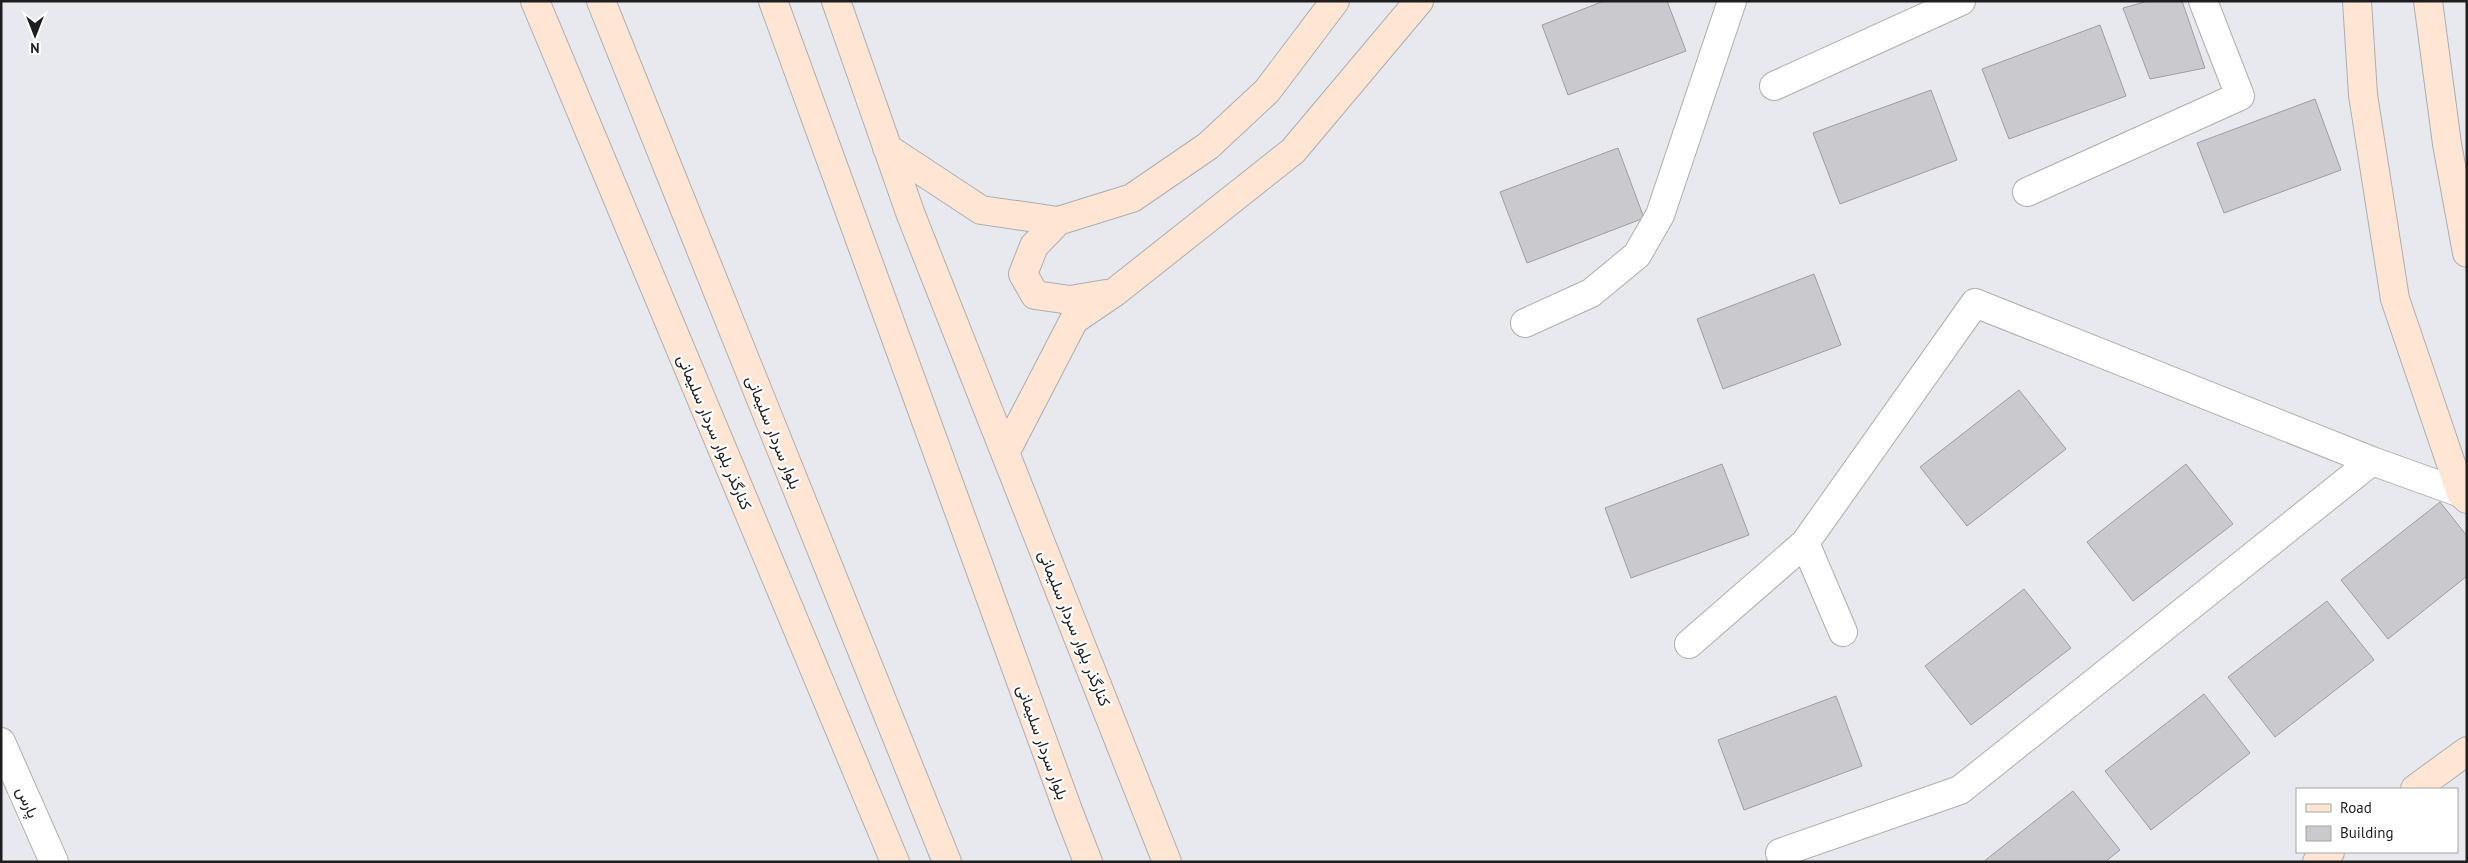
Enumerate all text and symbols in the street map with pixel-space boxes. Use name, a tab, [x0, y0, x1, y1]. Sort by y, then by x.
north arrow	[10, 10, 60, 60]
text: N	[30, 39, 40, 57]
street label: کنارگذر بلوار سردار سلیمانی	[672, 351, 757, 513]
street label: بلوار سردار سلیمانی	[741, 372, 806, 492]
street label: کنارگذر بلوار سردار سلیمانی	[1034, 547, 1116, 709]
street label: بلوار سردار سلیمانی	[1012, 682, 1073, 803]
street label: پارس	[10, 783, 44, 822]
legend	[2296, 788, 2458, 853]
text: Road	[2340, 798, 2372, 817]
text: Building	[2340, 823, 2394, 842]

